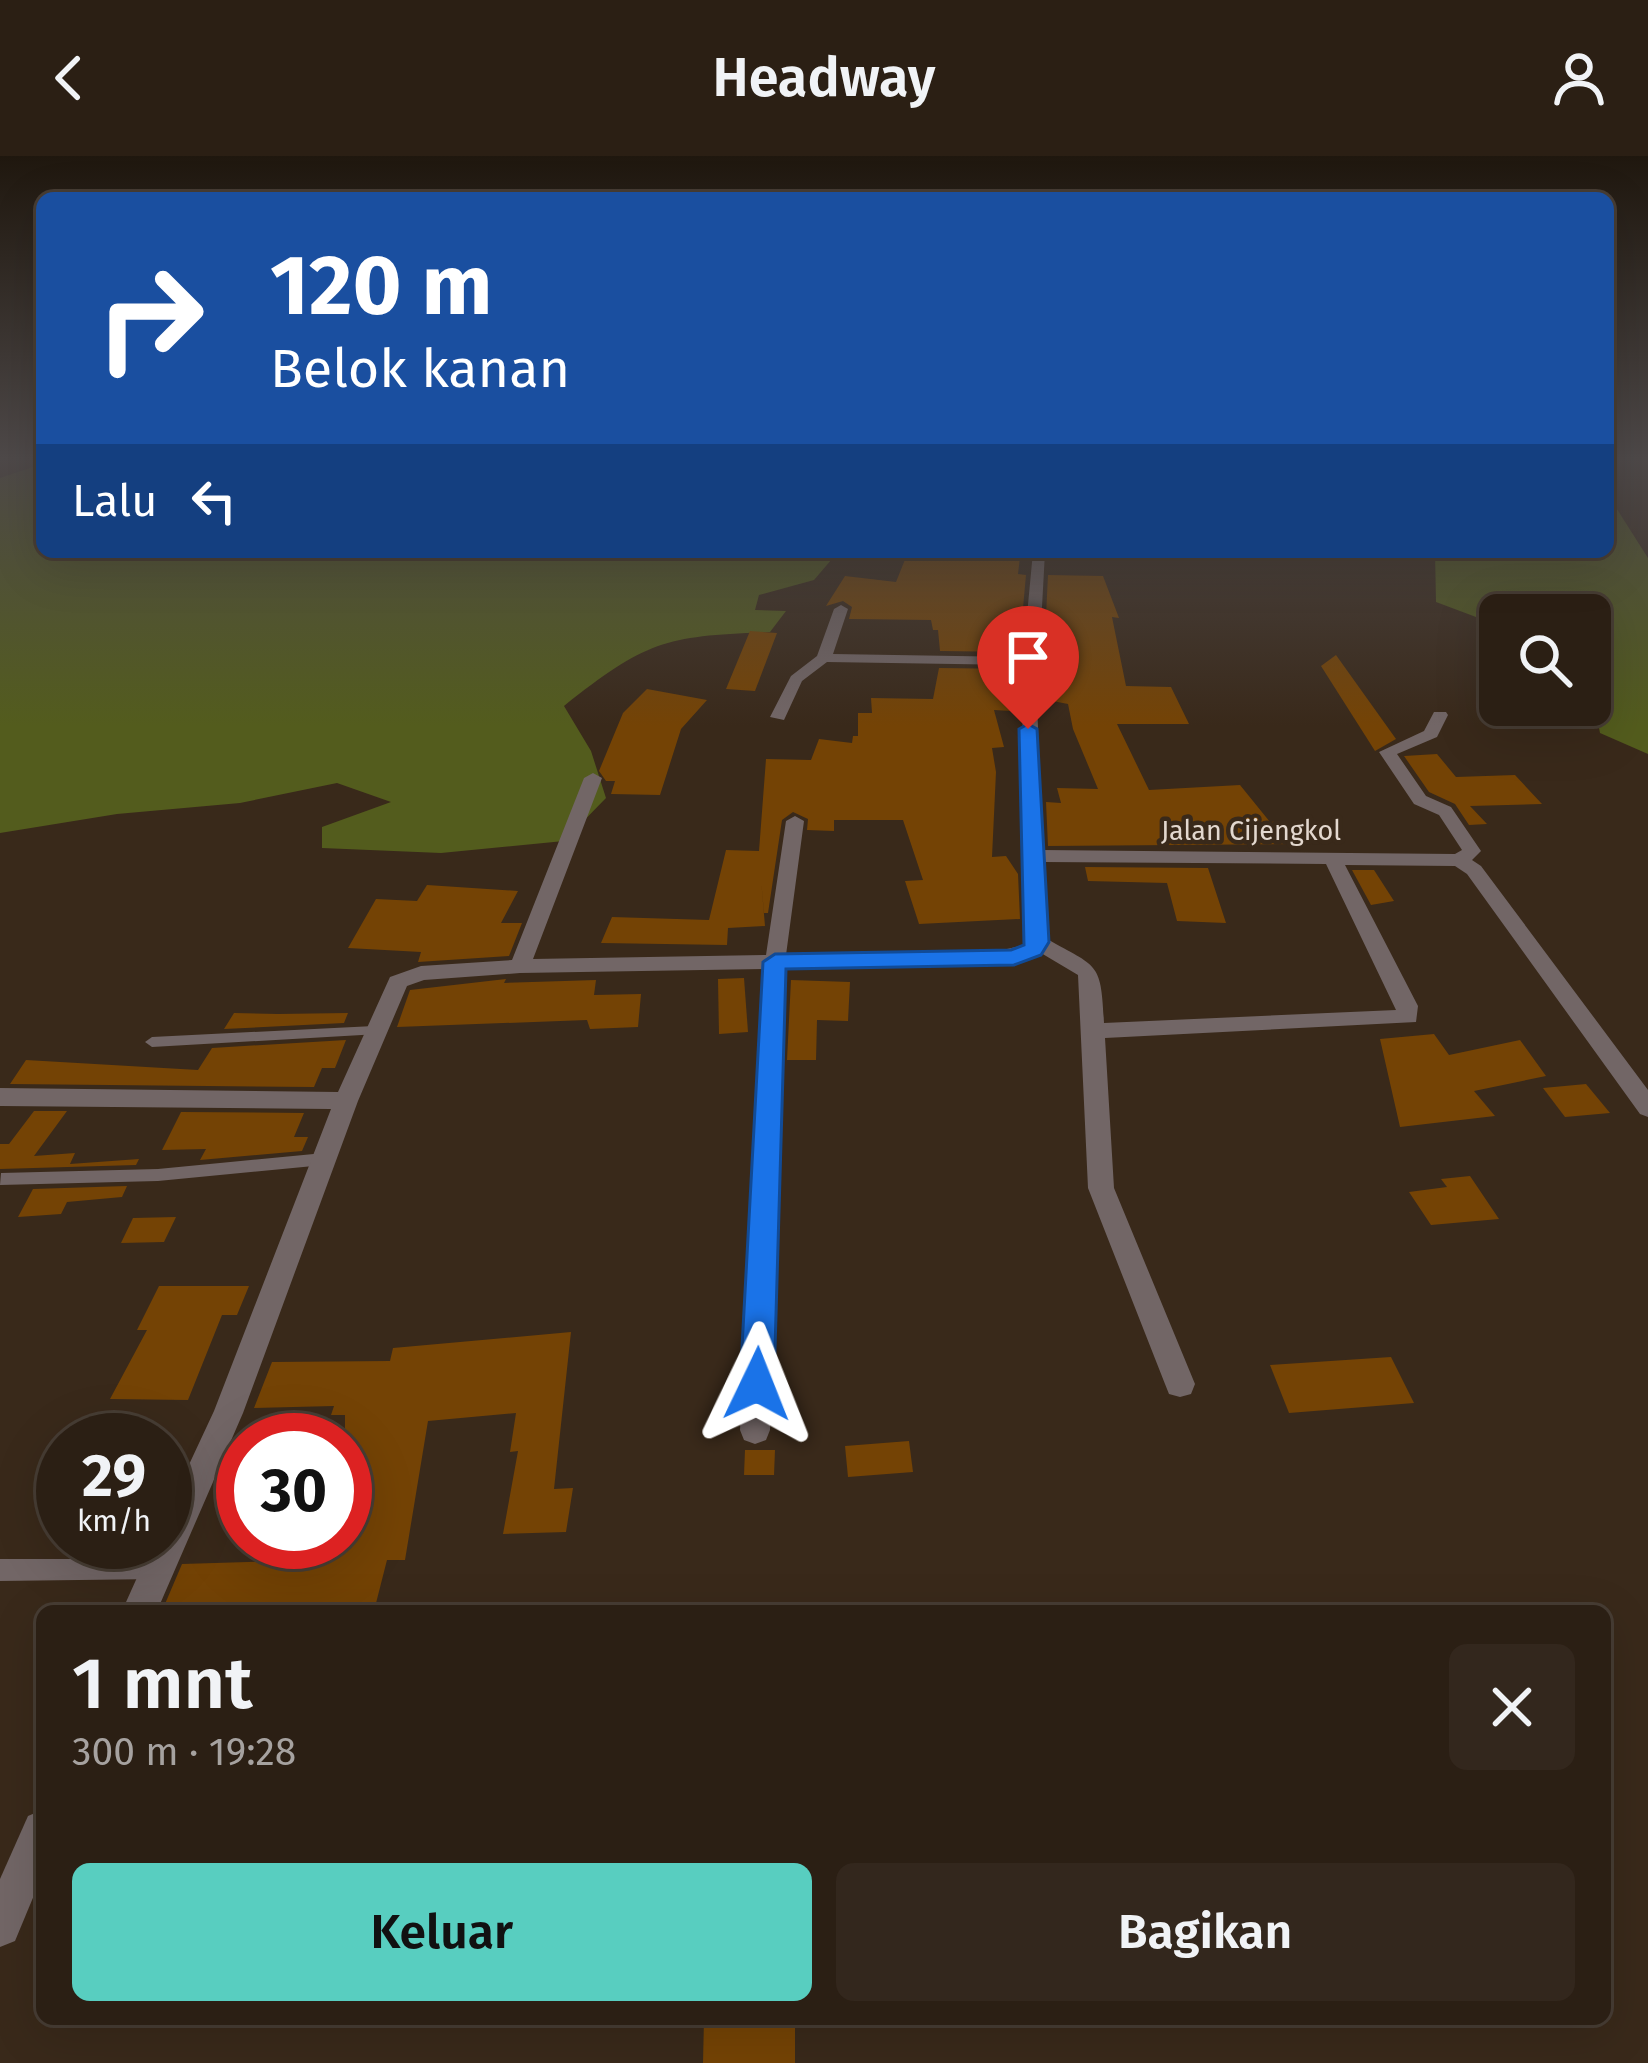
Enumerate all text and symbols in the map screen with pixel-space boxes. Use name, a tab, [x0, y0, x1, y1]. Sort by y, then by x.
icon: back	[36, 45, 102, 111]
icon: person	[1546, 45, 1612, 111]
text: Headway	[713, 46, 935, 110]
text: 120 m	[270, 235, 492, 336]
icon: right	[72, 240, 228, 396]
text: Belok kanan	[270, 337, 570, 401]
icon: left	[181, 468, 247, 534]
text: Lalu	[72, 474, 157, 528]
map controls	[1479, 594, 1611, 726]
button: search	[1479, 594, 1611, 726]
pin	[977, 606, 1079, 729]
icon: arrive	[995, 624, 1061, 690]
street label: Jalan Cijengkol	[1161, 815, 1341, 847]
position arrow	[694, 1321, 820, 1447]
speed limit sign: 30	[216, 1413, 372, 1569]
text: 29	[82, 1440, 146, 1512]
text: km/h	[77, 1503, 151, 1539]
text: 1 mnt	[72, 1641, 253, 1727]
button: close	[1449, 1644, 1575, 1770]
text: 300 m · 19:28	[72, 1729, 296, 1775]
button: Keluar	[72, 1863, 812, 2001]
button: Bagikan	[836, 1863, 1575, 2001]

